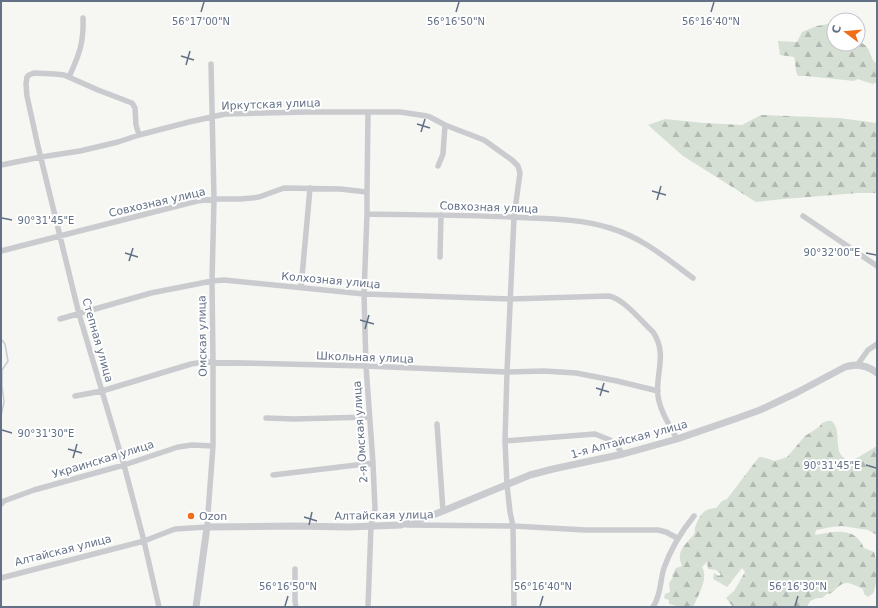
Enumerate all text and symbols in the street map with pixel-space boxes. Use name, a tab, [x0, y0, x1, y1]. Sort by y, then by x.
north arrow	[826, 12, 866, 52]
text: 56°17'00"N	[172, 16, 230, 27]
text: 56°16'50"N	[427, 16, 485, 27]
text: 56°16'40"N	[682, 16, 740, 27]
text: С	[830, 24, 844, 35]
street label: Иркутская улица	[221, 96, 321, 113]
street label: Совхозная улица	[107, 185, 207, 220]
street label: Совхозная улица	[439, 199, 539, 216]
text: 90°31'45"E	[18, 215, 74, 226]
text: 90°32'00"E	[804, 247, 860, 258]
street label: Колхозная улица	[281, 270, 381, 291]
street label: Омская улица	[195, 295, 210, 377]
street label: Степная улица	[79, 297, 116, 384]
street label: Школьная улица	[316, 349, 414, 366]
street label: 2-я Омская улица	[350, 380, 371, 484]
street label: 1-я Алтайская улица	[569, 418, 689, 461]
text: 90°31'30"E	[18, 428, 74, 439]
street label: Украинская улица	[51, 438, 156, 481]
text: 90°31'45"E	[804, 460, 860, 471]
street label: Алтайская улица	[334, 508, 434, 523]
place label: Ozon	[199, 510, 227, 523]
marker: Ozon	[186, 511, 196, 521]
street label: Алтайская улица	[13, 532, 113, 569]
text: 56°16'50"N	[259, 581, 317, 592]
text: 56°16'40"N	[514, 581, 572, 592]
text: 56°16'30"N	[769, 581, 827, 592]

